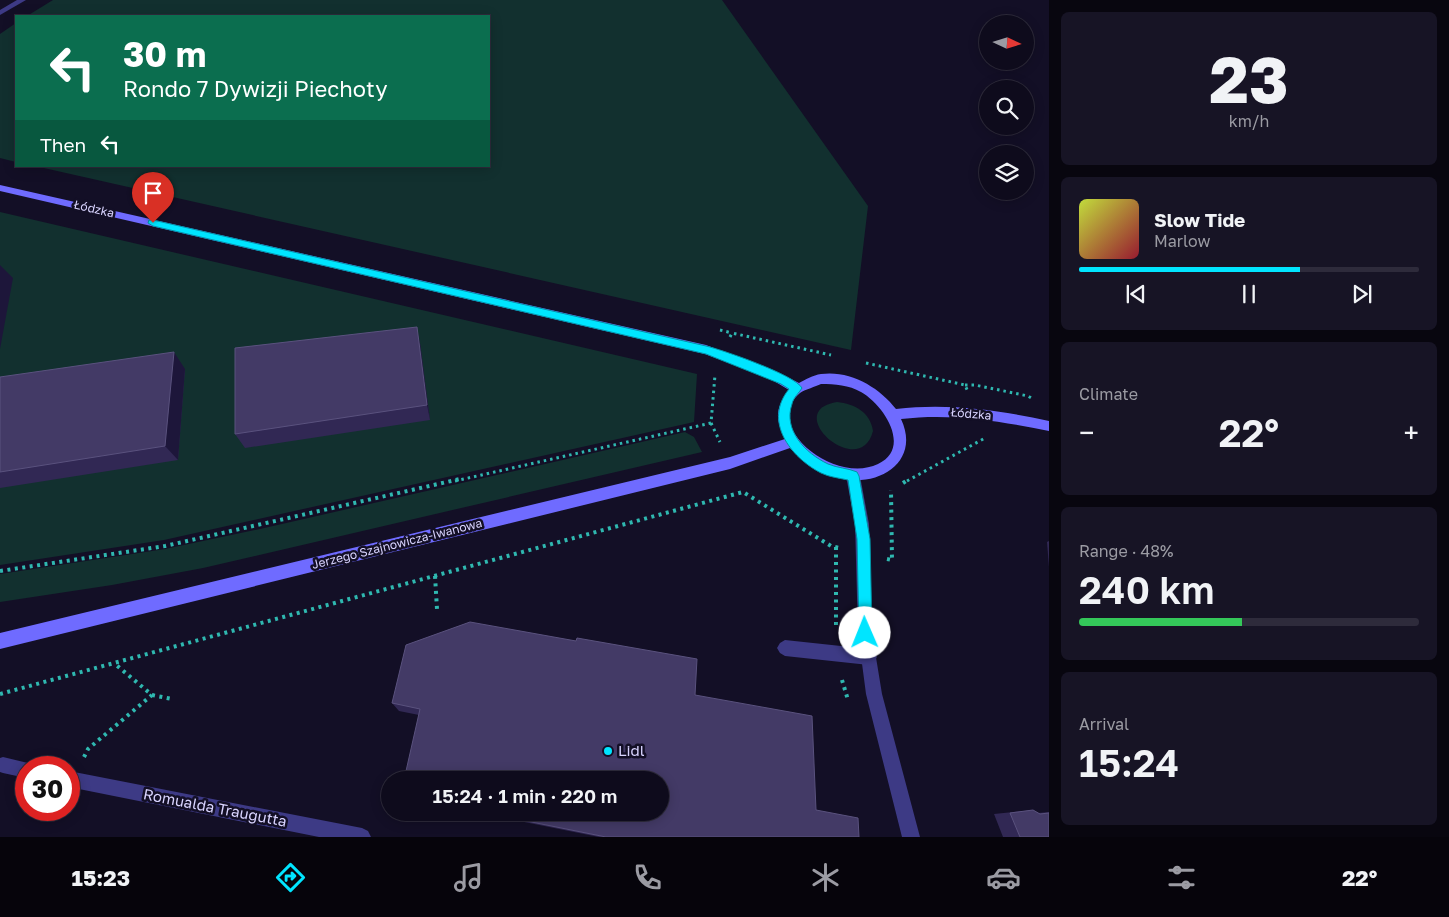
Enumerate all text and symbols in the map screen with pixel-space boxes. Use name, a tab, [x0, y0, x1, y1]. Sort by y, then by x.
north arrow	[979, 15, 1034, 70]
map controls	[979, 15, 1034, 200]
text: 30 m	[123, 33, 206, 75]
icon: left	[40, 35, 105, 100]
text: 23	[1209, 39, 1289, 117]
text: Rondo 7 Dywizji Piechoty	[123, 75, 388, 102]
button: search	[979, 80, 1034, 135]
text: km/h	[1229, 111, 1269, 131]
icon: left	[96, 130, 124, 158]
text: Then	[40, 133, 86, 156]
button: layers	[979, 145, 1034, 200]
pin	[132, 172, 174, 223]
icon: arrive	[139, 179, 167, 207]
street label: Łódzka	[72, 197, 116, 220]
text: Slow Tide	[1154, 208, 1245, 231]
text: Marlow	[1154, 231, 1210, 251]
icon: previous	[1122, 280, 1150, 308]
icon: pause	[1235, 280, 1263, 308]
icon: next	[1348, 280, 1376, 308]
text: Climate	[1079, 384, 1138, 404]
street label: Łódzka	[950, 404, 992, 423]
text: 22°	[1219, 410, 1279, 455]
text: −	[1079, 416, 1094, 449]
text: +	[1404, 416, 1419, 449]
street label: Jerzego Szajnowicza-Iwanowa	[310, 515, 484, 572]
text: Range · 48%	[1079, 541, 1173, 561]
text: 240 km	[1079, 567, 1215, 612]
position arrow	[838, 606, 890, 658]
text: Arrival	[1079, 714, 1129, 734]
text: 15:24	[1079, 740, 1179, 785]
place label: Lidl	[618, 741, 645, 759]
marker: Lidl	[602, 745, 614, 757]
speed limit sign: 30	[15, 756, 80, 821]
street label: Romualda Traugutta	[142, 784, 288, 830]
text: 15:24 · 1 min · 220 m	[433, 784, 617, 807]
icon: directions	[273, 860, 308, 895]
icon: music	[451, 860, 486, 895]
icon: phone	[630, 860, 665, 895]
icon: climate	[808, 860, 843, 895]
icon: car	[986, 860, 1021, 895]
icon: filters	[1164, 860, 1199, 895]
text: 15:23	[72, 864, 130, 891]
text: 22°	[1342, 864, 1377, 891]

